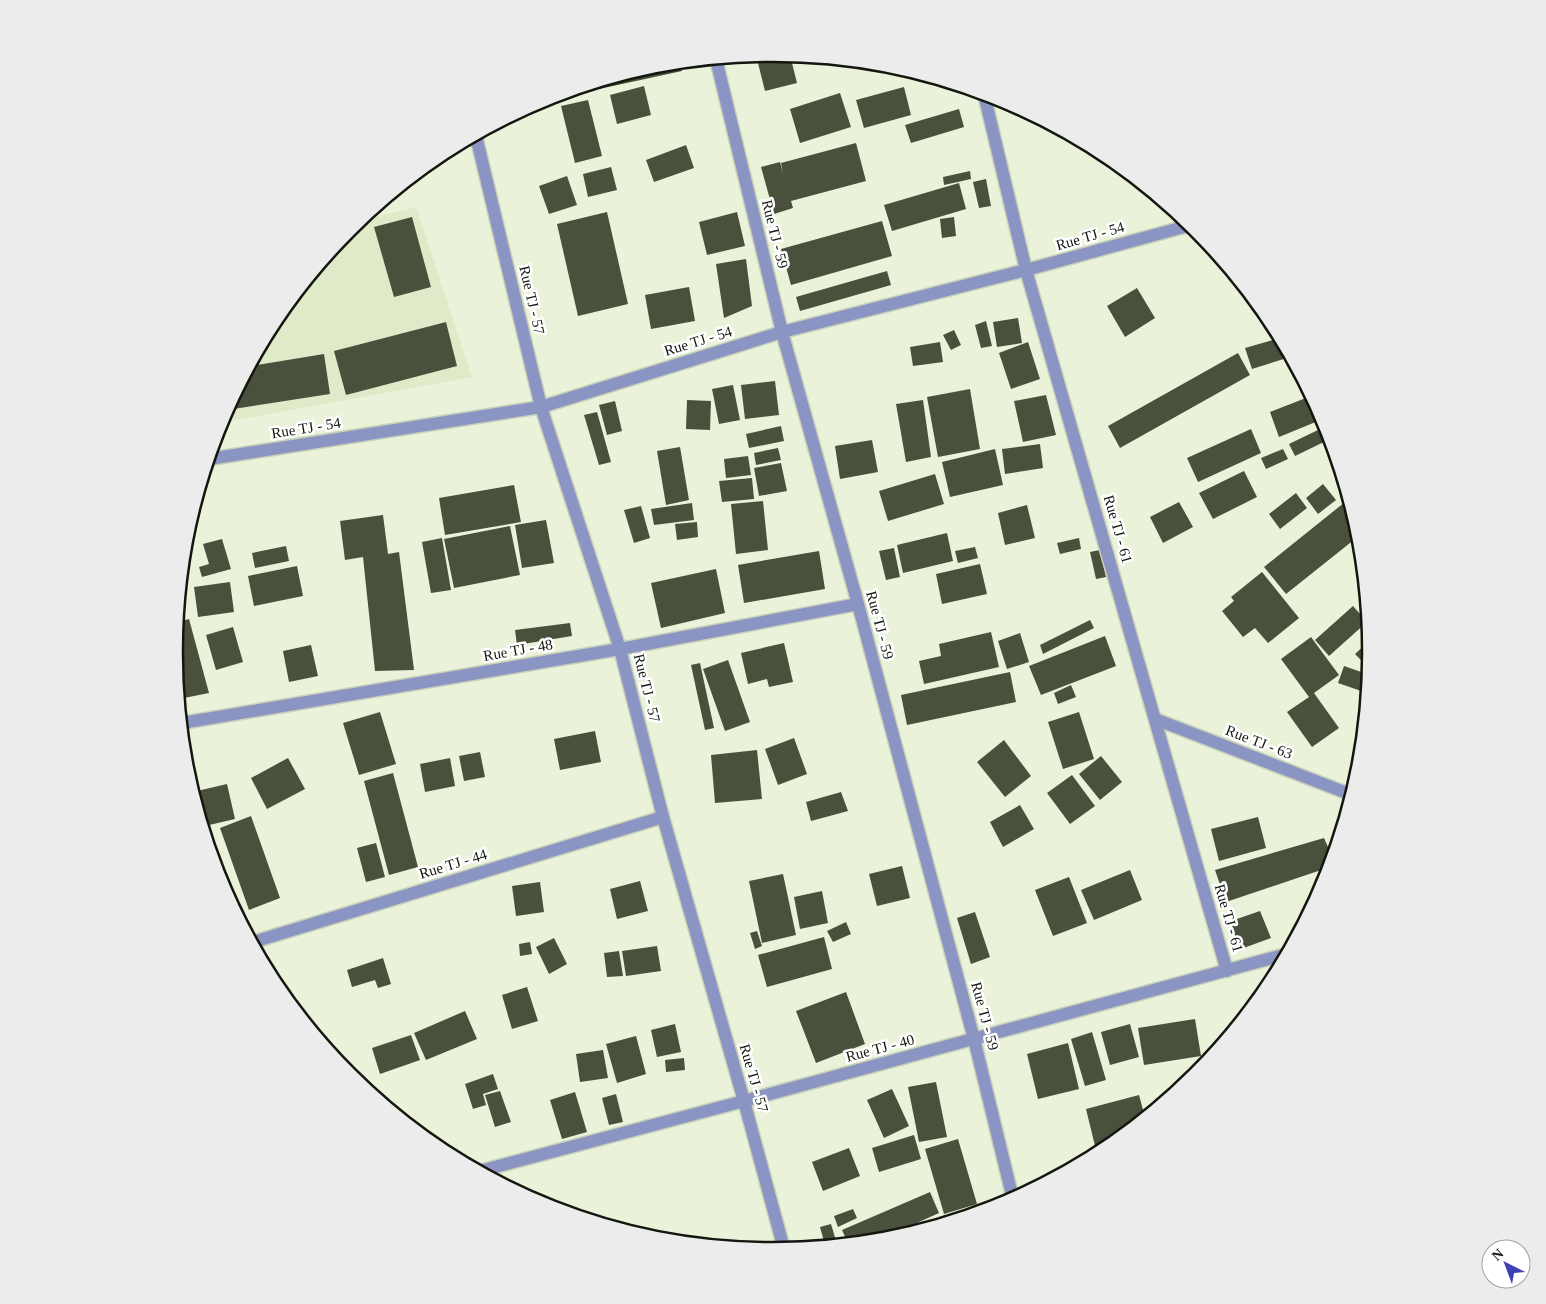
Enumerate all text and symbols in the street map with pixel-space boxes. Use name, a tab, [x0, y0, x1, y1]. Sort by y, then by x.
street label: Rue TJ - 59	[759, 198, 791, 270]
street label: Rue TJ - 54	[1054, 219, 1126, 253]
street label: Rue TJ - 57	[516, 264, 548, 336]
street label: Rue TJ - 54	[662, 323, 734, 359]
street label: Rue TJ - 54	[270, 415, 342, 441]
street label: Rue TJ - 61	[1101, 493, 1135, 565]
street label: Rue TJ - 59	[863, 589, 897, 661]
street label: Rue TJ - 48	[482, 636, 554, 664]
street label: Rue TJ - 57	[631, 652, 663, 724]
street label: Rue TJ - 63	[1223, 722, 1295, 762]
street label: Rue TJ - 44	[417, 846, 489, 882]
street label: Rue TJ - 61	[1212, 882, 1246, 954]
street label: Rue TJ - 59	[968, 980, 1002, 1052]
street label: Rue TJ - 40	[844, 1031, 916, 1065]
street label: Rue TJ - 57	[737, 1042, 771, 1114]
north arrow	[1481, 1239, 1531, 1289]
text: N	[1489, 1246, 1506, 1264]

